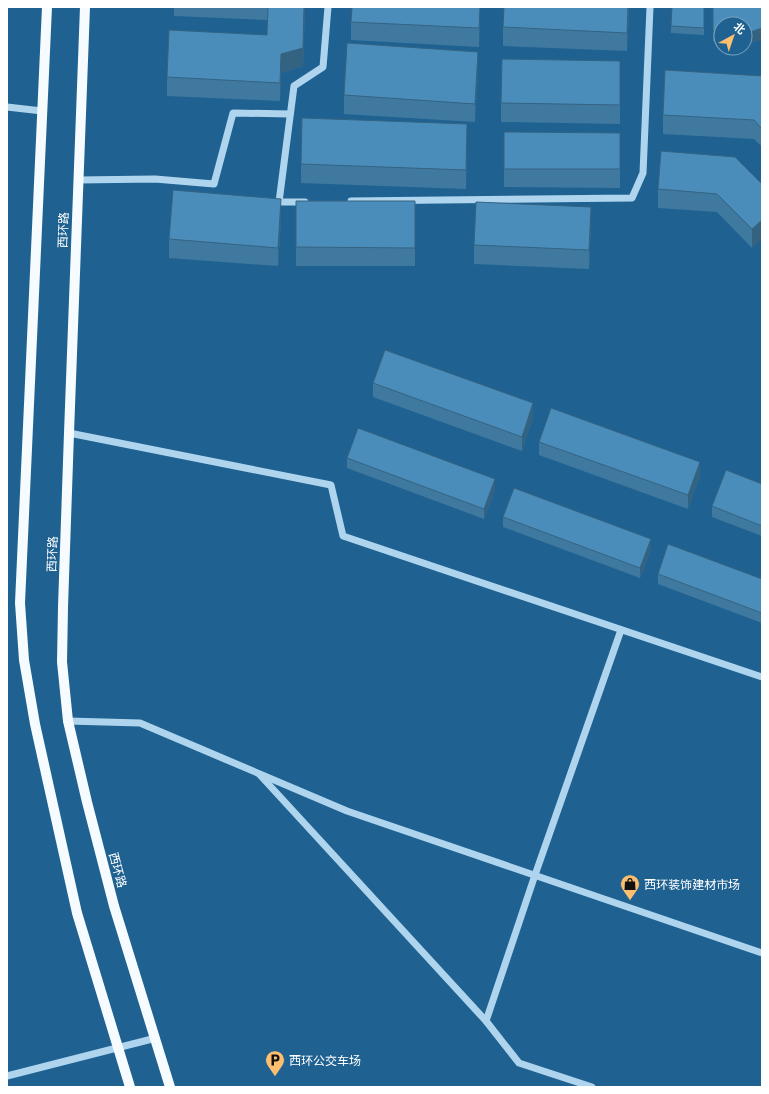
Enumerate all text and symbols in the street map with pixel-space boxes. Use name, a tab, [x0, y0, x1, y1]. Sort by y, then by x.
north arrow	[713, 16, 753, 56]
text: 北	[731, 19, 748, 36]
street label: 西环路	[55, 212, 71, 248]
street label: 西环路	[44, 536, 60, 572]
street label: 西环路	[106, 851, 130, 889]
shop icon: 西环装饰建材市场	[619, 873, 641, 901]
place label: 西环装饰建材市场	[644, 877, 740, 892]
parking icon: 西环公交车场	[264, 1049, 286, 1077]
place label: 西环公交车场	[289, 1053, 361, 1068]

